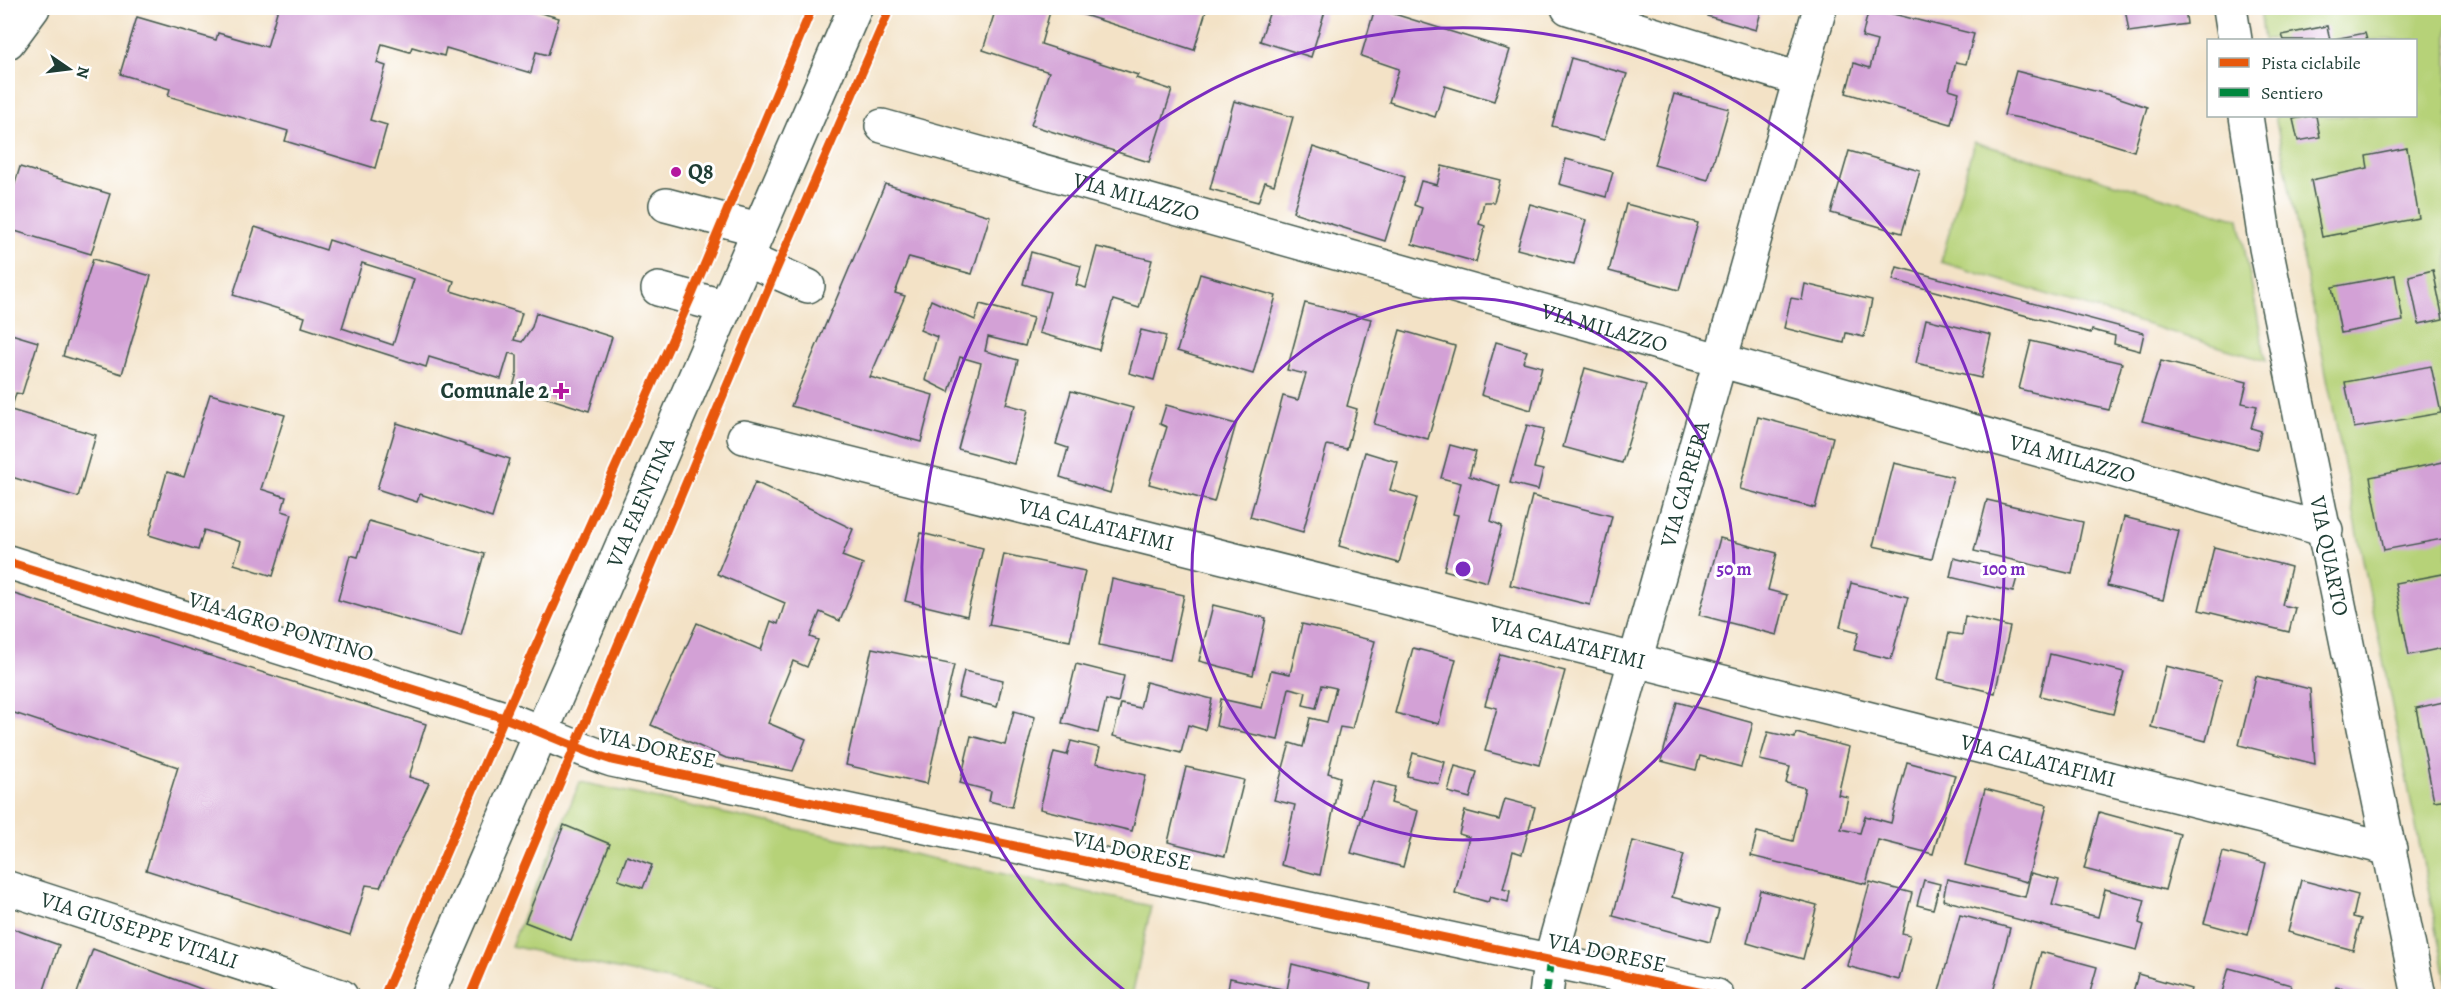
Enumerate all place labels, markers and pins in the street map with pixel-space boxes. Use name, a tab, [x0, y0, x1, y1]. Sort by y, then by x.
place label: Q8	[688, 157, 714, 187]
marker: Q8	[669, 165, 683, 179]
place label: Comunale 2	[441, 376, 549, 406]
marker: Comunale 2	[554, 384, 568, 398]
centre of rings	[1453, 559, 1473, 579]

